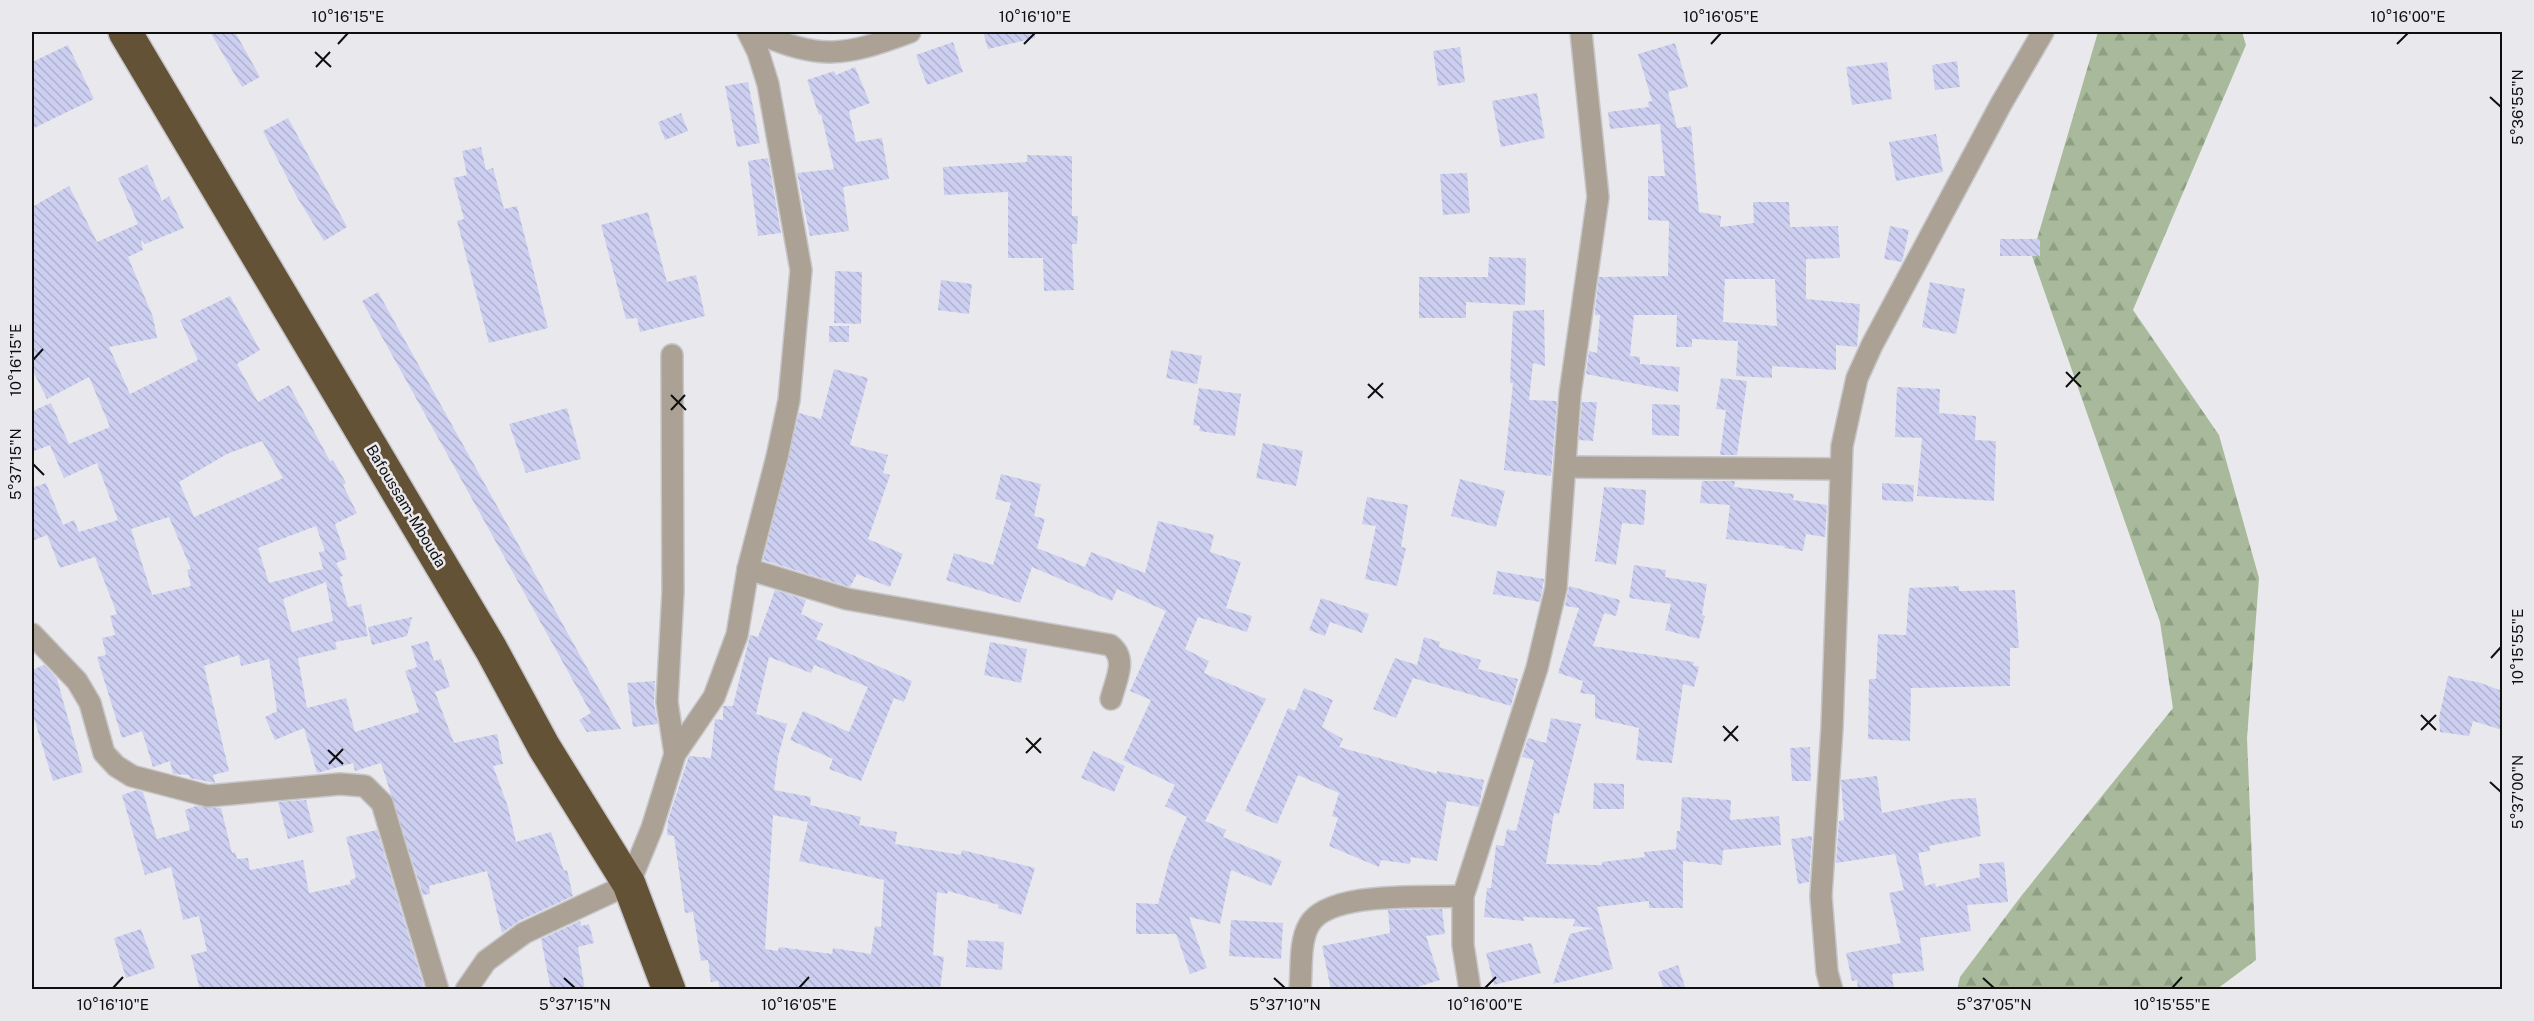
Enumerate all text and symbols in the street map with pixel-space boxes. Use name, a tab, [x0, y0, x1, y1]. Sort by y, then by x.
text: 10°16'15"E	[312, 8, 384, 25]
text: 10°16'10"E	[999, 8, 1071, 25]
text: 10°16'05"E	[1683, 8, 1759, 25]
text: 10°16'00"E	[2370, 8, 2446, 25]
text: 5°36'55"N	[2509, 69, 2526, 145]
text: 10°16'15"E	[7, 324, 24, 396]
text: 5°37'15"N	[7, 428, 24, 500]
street label: Bafoussam-Mbouda	[363, 441, 450, 570]
text: 10°15'55"E	[2509, 609, 2526, 685]
text: 5°37'00"N	[2509, 755, 2526, 829]
text: 10°16'10"E	[77, 996, 149, 1013]
text: 5°37'15"N	[539, 996, 611, 1013]
text: 10°16'05"E	[761, 996, 837, 1013]
text: 5°37'10"N	[1249, 996, 1321, 1013]
text: 10°16'00"E	[1447, 996, 1523, 1013]
text: 5°37'05"N	[1957, 996, 2031, 1013]
text: 10°15'55"E	[2134, 996, 2210, 1013]

